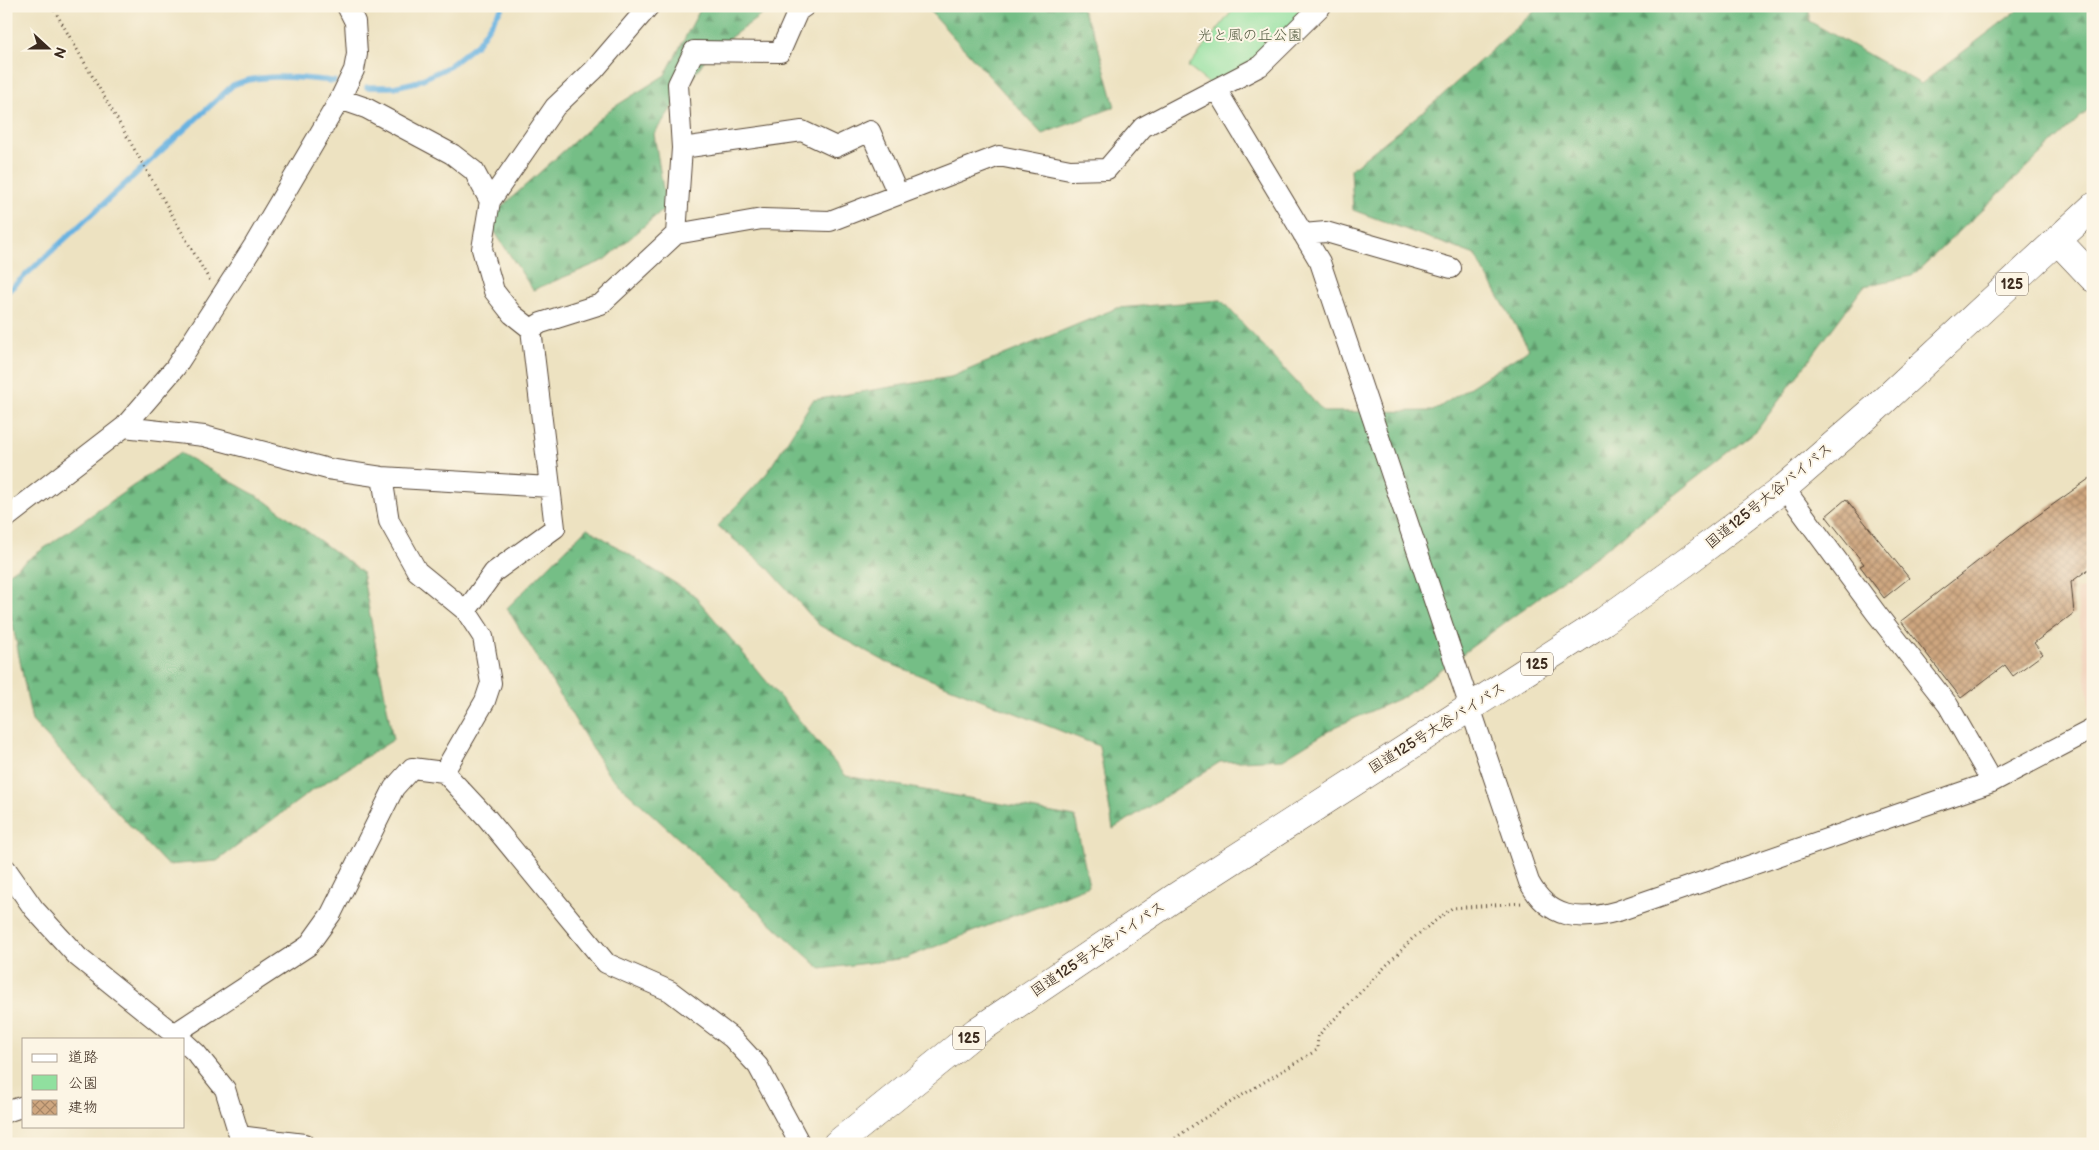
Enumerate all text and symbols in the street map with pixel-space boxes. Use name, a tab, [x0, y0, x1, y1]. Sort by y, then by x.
north arrow	[22, 22, 72, 72]
park label: 光と風の丘公園	[1197, 26, 1303, 45]
text: N	[50, 45, 69, 60]
road number: 125	[1996, 272, 2028, 296]
street label: 国道125号大谷バイパス	[1702, 439, 1836, 553]
road number: 125	[1521, 652, 1553, 676]
street label: 国道125号大谷バイパス	[1365, 678, 1509, 778]
street label: 国道125号大谷バイパス	[1027, 897, 1169, 1001]
road number: 125	[953, 1026, 985, 1050]
legend	[22, 1038, 185, 1128]
text: 道路	[68, 1048, 98, 1067]
text: 公園	[68, 1074, 98, 1093]
text: 建物	[68, 1098, 98, 1117]

